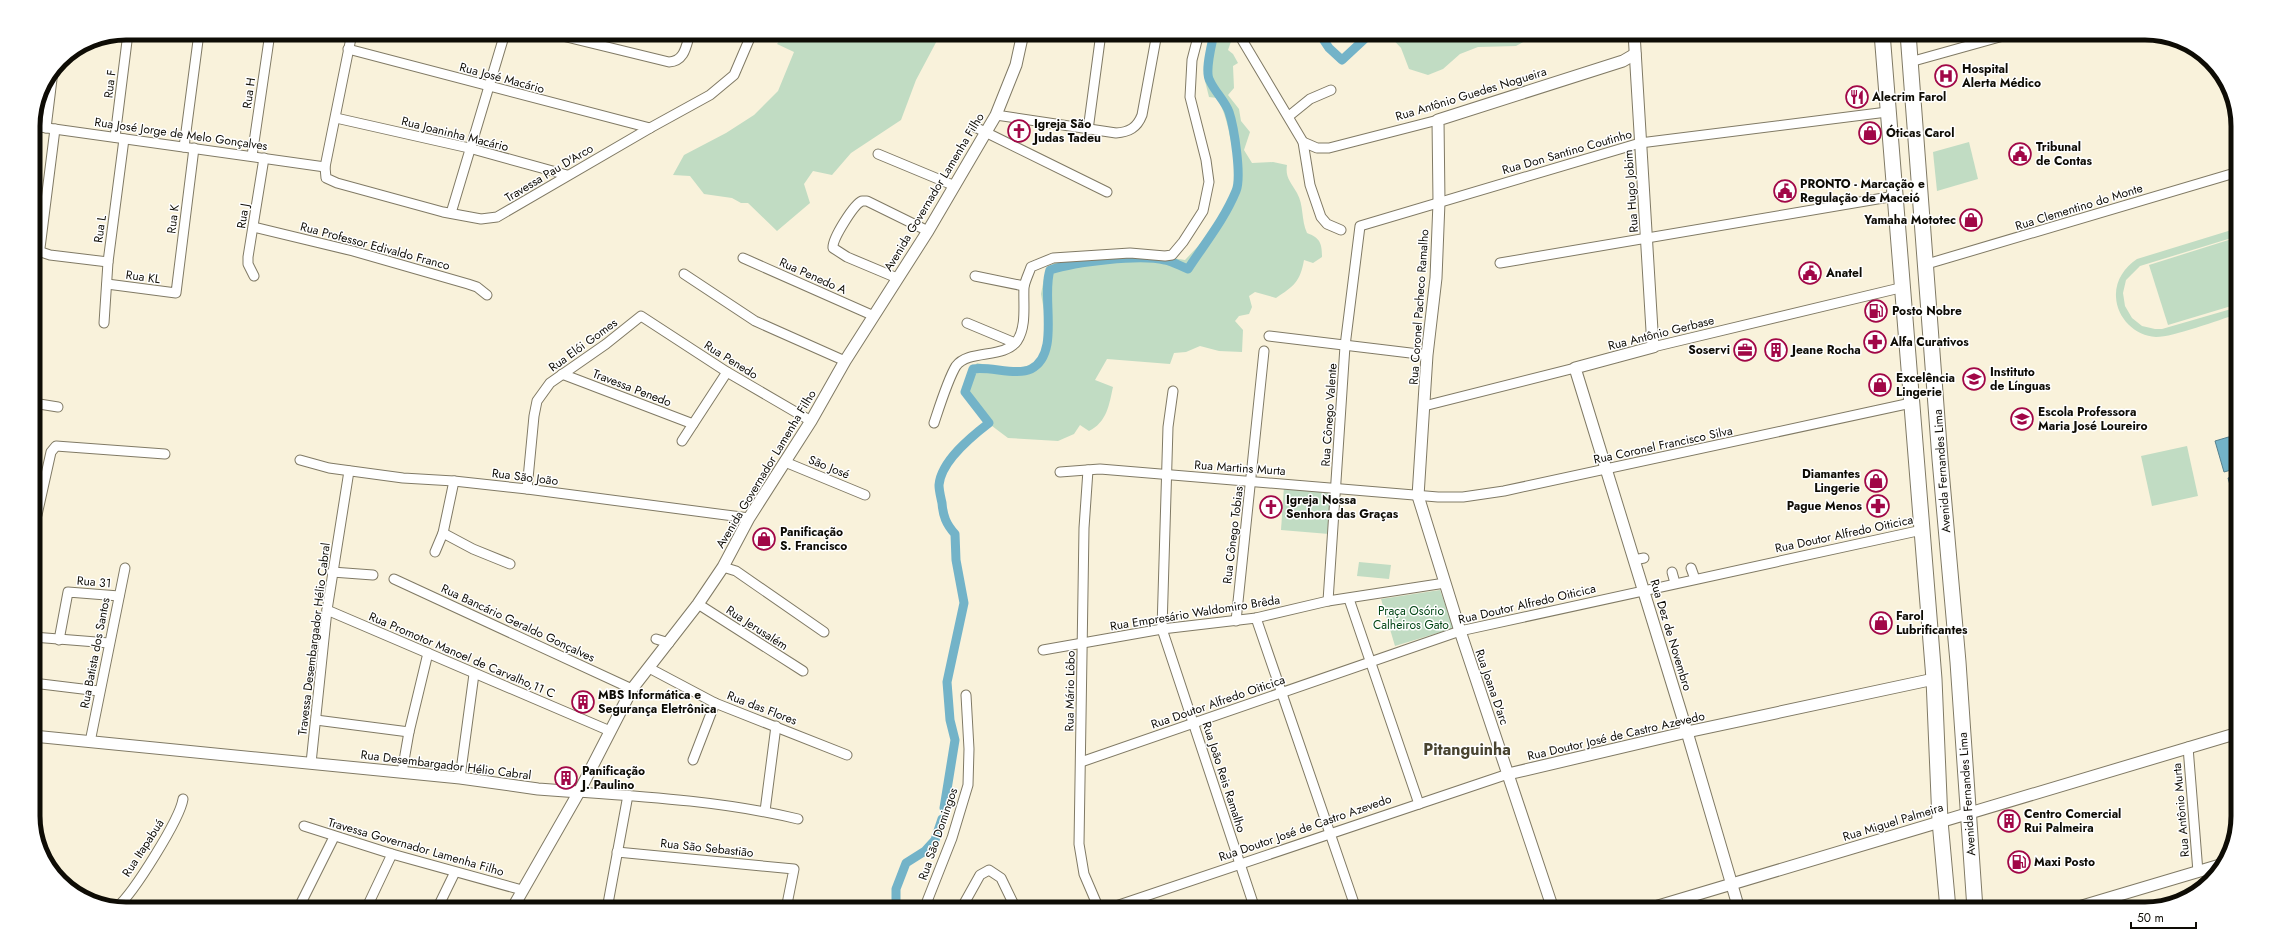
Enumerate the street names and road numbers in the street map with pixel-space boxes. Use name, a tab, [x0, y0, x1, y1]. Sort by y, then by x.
street label: Rua José Macário	[458, 58, 547, 98]
street label: Rua Antônio Guedes Nogueira	[1393, 62, 1549, 126]
street label: Rua F	[99, 69, 121, 99]
street label: Rua H	[238, 76, 260, 110]
street label: Avenida Governador Lamenha Filho	[879, 109, 989, 275]
street label: Rua Joaninha Macário	[400, 112, 511, 156]
street label: Rua José Jorge de Melo Gonçalves	[93, 113, 269, 155]
street label: Rua Don Santino Coutinho	[1500, 125, 1634, 179]
street label: Travessa Pau D'Arco	[501, 139, 597, 207]
street label: Rua Hugo Jobim	[1619, 149, 1643, 233]
street label: Rua Clementino do Monte	[2013, 179, 2145, 235]
street label: Rua J	[232, 202, 254, 230]
street label: Rua K	[162, 203, 184, 235]
street label: Rua L	[89, 213, 111, 244]
street label: Rua Professor Edivaldo Franco	[298, 217, 452, 275]
street label: Rua Coronel Pacheco Ramalho	[1405, 228, 1433, 385]
street label: Rua Penedo A	[776, 253, 850, 299]
street label: Rua KL	[125, 266, 162, 288]
street label: Rua Antônio Gerbase	[1606, 311, 1716, 355]
street label: Rua Elói Gomes	[545, 314, 621, 376]
street label: Rua Penedo	[701, 336, 762, 384]
street label: Rua Cônego Valente	[1316, 363, 1342, 467]
street label: Travessa Penedo	[590, 365, 674, 411]
street label: Avenida Governador Lamenha Filho	[711, 386, 821, 552]
street label: Avenida Fernandes Lima	[1929, 408, 1955, 533]
street label: Rua Coronel Francisco Silva	[1592, 421, 1734, 469]
street label: São José	[806, 451, 852, 483]
street label: Rua Martins Murta	[1194, 456, 1287, 480]
street label: Rua São João	[491, 464, 560, 490]
street label: Rua Cônego Tobias	[1218, 485, 1248, 585]
street label: Rua Doutor Alfredo Oiticica	[1773, 511, 1915, 557]
street label: Travessa Desembargador Hélio Cabral	[293, 542, 335, 736]
street label: Rua 31	[76, 572, 112, 592]
street label: Rua Dez de Novembro	[1645, 577, 1697, 693]
street label: Rua Bancário Geraldo Gonçalves	[438, 579, 598, 667]
street label: Rua Doutor Alfredo Oiticica	[1456, 579, 1598, 629]
street label: Rua Empresário Waldomiro Brêda	[1109, 591, 1282, 635]
street label: Rua Batista dos Santos	[75, 596, 115, 710]
street label: Rua Jerusalém	[722, 601, 792, 655]
street label: Rua Promotor Manoel de Carvalho,11 C	[366, 608, 558, 702]
street label: Rua Joana D'arc	[1471, 647, 1513, 728]
street label: Rua Mário Lôbo	[1060, 650, 1080, 731]
street label: Rua Doutor Alfredo Oiticica	[1149, 671, 1288, 733]
street label: Rua das Flores	[724, 686, 800, 730]
street label: Rua Doutor José de Castro Azevedo	[1526, 707, 1707, 765]
street label: Rua João Reis Ramalho	[1198, 719, 1251, 835]
street label: Avenida Fernandes Lima	[1954, 731, 1980, 856]
street label: Rua Desembargador Hélio Cabral	[360, 746, 532, 784]
street label: Rua Antônio Murta	[2168, 762, 2194, 858]
street label: Rua São Domingos	[914, 785, 962, 883]
street label: Rua Doutor José de Castro Azevedo	[1216, 790, 1394, 866]
street label: Rua Miguel Palmeira	[1841, 798, 1946, 846]
street label: Travessa Governador Lamenha Filho	[326, 813, 507, 881]
street label: Rua Itapabuá	[118, 815, 168, 880]
street label: Rua São Sebastião	[660, 834, 755, 862]

